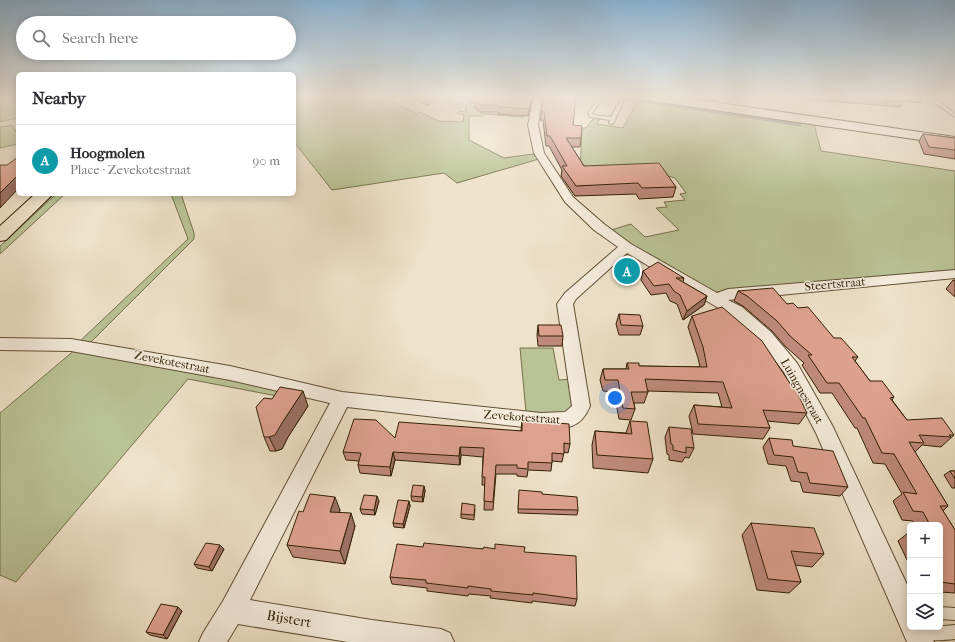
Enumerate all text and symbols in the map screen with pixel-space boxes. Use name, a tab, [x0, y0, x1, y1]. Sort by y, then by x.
search box	[16, 16, 296, 60]
icon: search	[30, 27, 52, 49]
text: Search here	[62, 29, 138, 47]
text: Nearby	[32, 88, 86, 108]
text: Hoogmolen	[70, 144, 145, 162]
text: A	[41, 153, 49, 168]
text: 90 m	[252, 153, 280, 168]
text: Place · Zevekotestraat	[70, 162, 191, 177]
pin: A	[614, 256, 640, 286]
street label: Steertstraat	[804, 274, 867, 294]
street label: Zevekotestraat	[133, 348, 212, 376]
street label: Luingnestraat	[778, 356, 827, 427]
your location	[605, 388, 625, 408]
street label: Zevekotestraat	[483, 407, 562, 427]
map controls	[907, 522, 943, 630]
button: +	[907, 522, 943, 558]
button: −	[907, 558, 943, 594]
button: layers	[907, 594, 943, 630]
street label: Bijstert	[265, 607, 313, 631]

